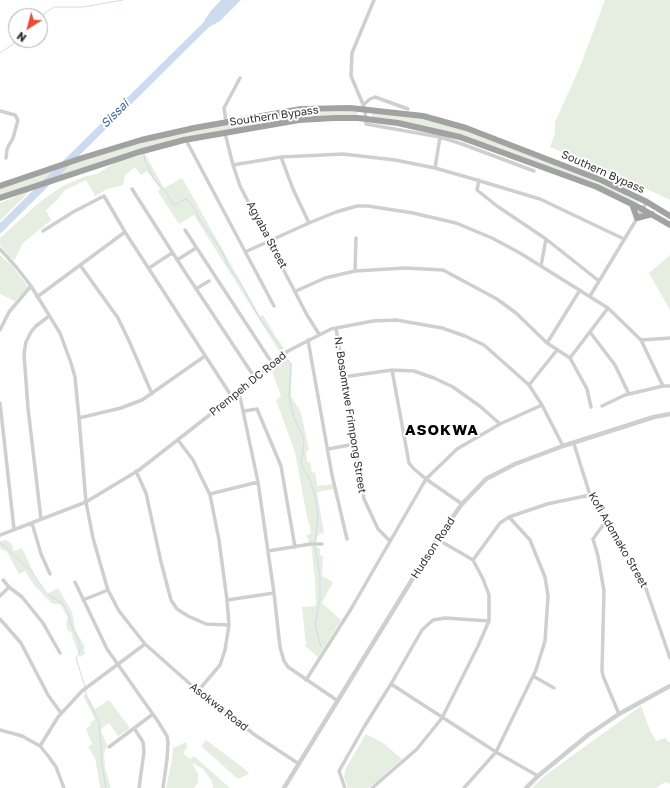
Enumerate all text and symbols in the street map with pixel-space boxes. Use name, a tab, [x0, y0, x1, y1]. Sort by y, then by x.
north arrow	[8, 8, 48, 48]
text: N	[14, 30, 28, 45]
water label: Sissai	[98, 97, 132, 131]
street label: Southern Bypass	[229, 103, 319, 129]
street label: Southern Bypass	[559, 148, 647, 196]
street label: Agyaba Street	[244, 199, 290, 271]
street label: N. Bosomtwe Frimpong Street	[331, 336, 369, 494]
street label: Prempeh DC Road	[207, 349, 289, 419]
district label: ASOKWA	[405, 421, 479, 439]
street label: Kofi Adomako Street	[585, 490, 651, 590]
street label: Hudson Road	[408, 515, 458, 581]
street label: Asokwa Road	[187, 680, 251, 734]

